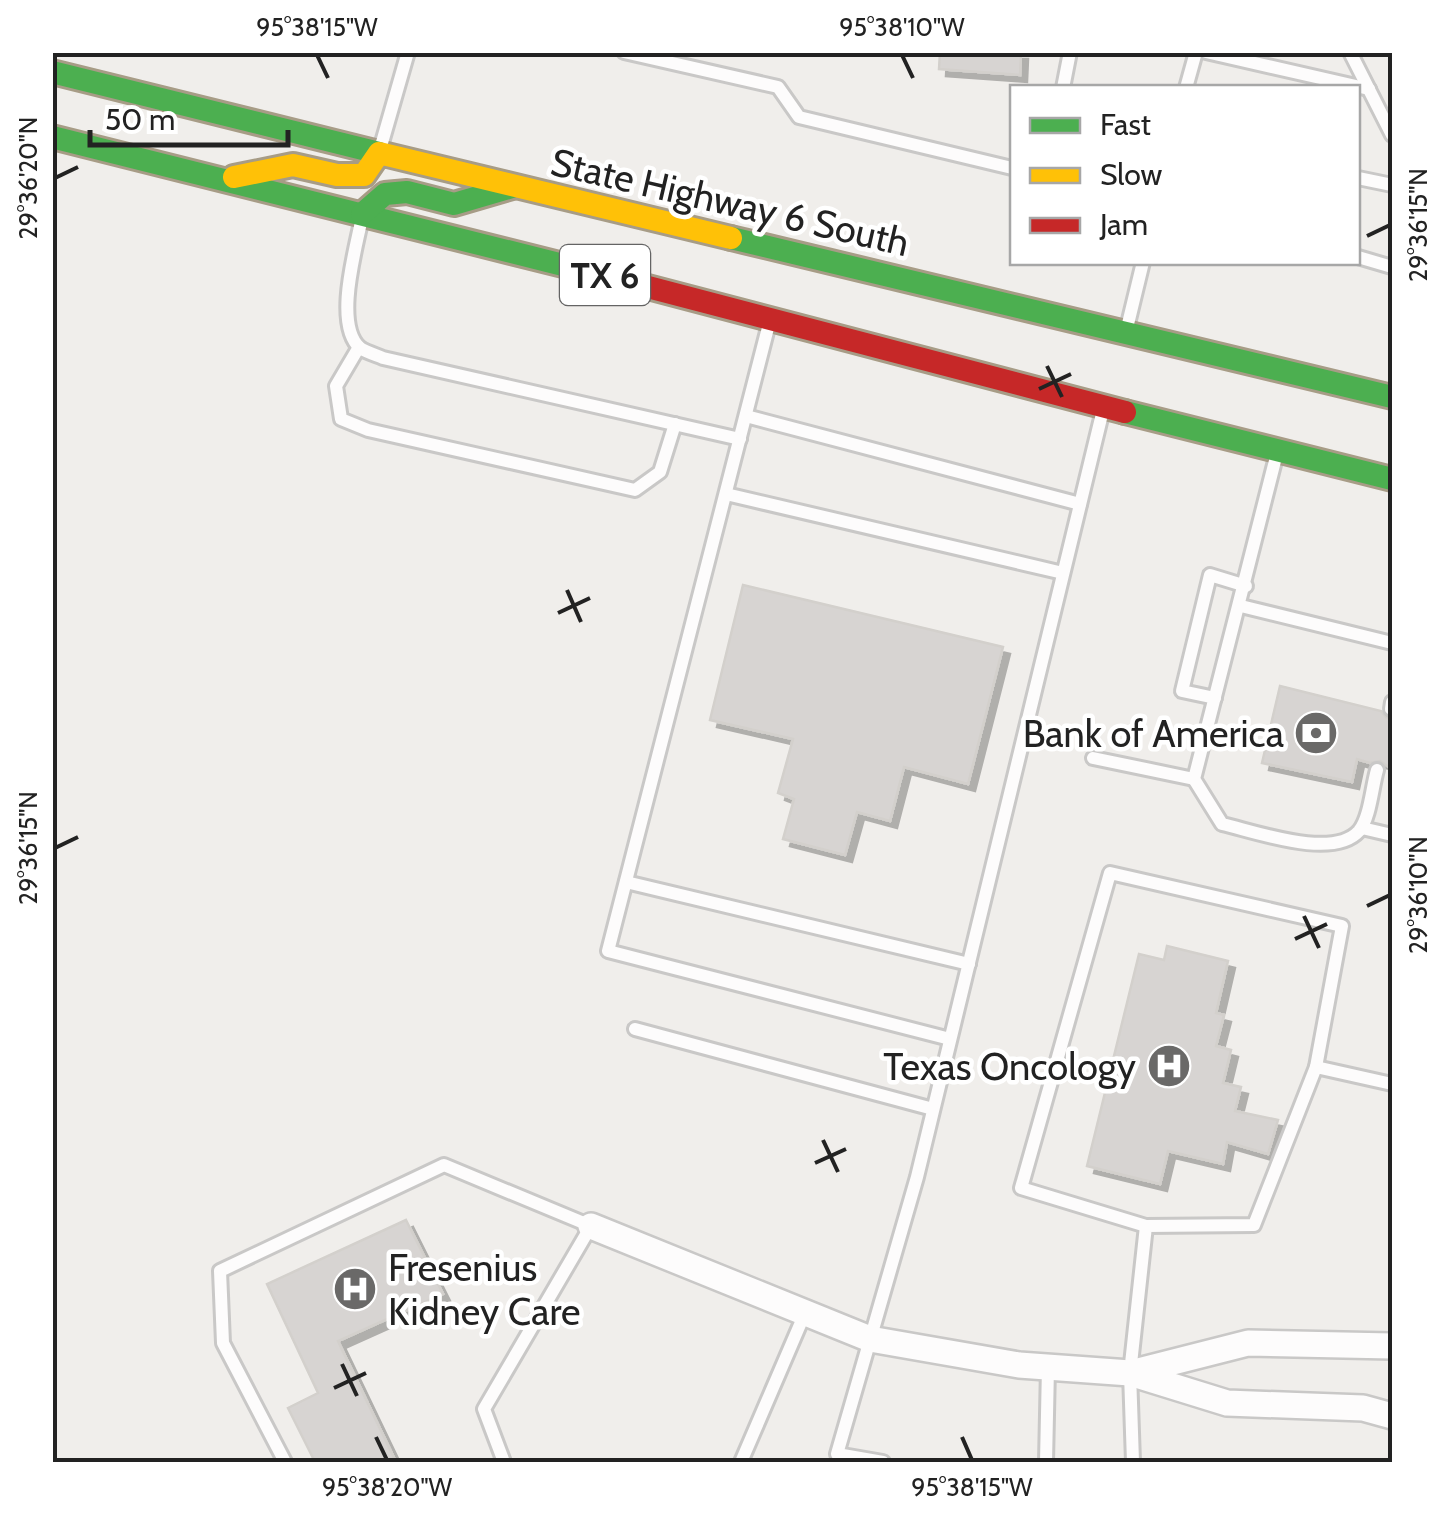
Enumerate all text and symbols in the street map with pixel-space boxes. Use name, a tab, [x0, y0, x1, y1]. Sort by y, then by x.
text: 95°38'15"W	[256, 12, 378, 42]
text: 95°38'10"W	[839, 12, 965, 42]
scale bar	[90, 85, 288, 147]
legend	[1010, 85, 1360, 265]
text: 50 m	[105, 101, 175, 138]
text: Fast	[1100, 106, 1151, 143]
text: 29°36'20"N	[13, 117, 43, 239]
street label: State Highway 6 South	[546, 138, 914, 266]
text: Slow	[1100, 156, 1163, 193]
text: 29°36'15"N	[1403, 168, 1433, 282]
text: Jam	[1099, 206, 1148, 243]
road number: TX 6	[560, 245, 650, 305]
place label: Bank of America	[1023, 710, 1284, 757]
bank icon: Bank of America	[1293, 710, 1339, 756]
text: 29°36'15"N	[13, 791, 43, 905]
text: 29°36'10"N	[1403, 836, 1433, 954]
place label: Texas Oncology	[883, 1043, 1136, 1090]
hospital icon: Texas Oncology	[1146, 1043, 1192, 1089]
place label: Fresenius Kidney Care	[388, 1244, 580, 1335]
hospital icon: Fresenius Kidney Care	[332, 1266, 378, 1312]
text: 95°38'20"W	[322, 1472, 452, 1502]
text: 95°38'15"W	[911, 1472, 1033, 1502]

